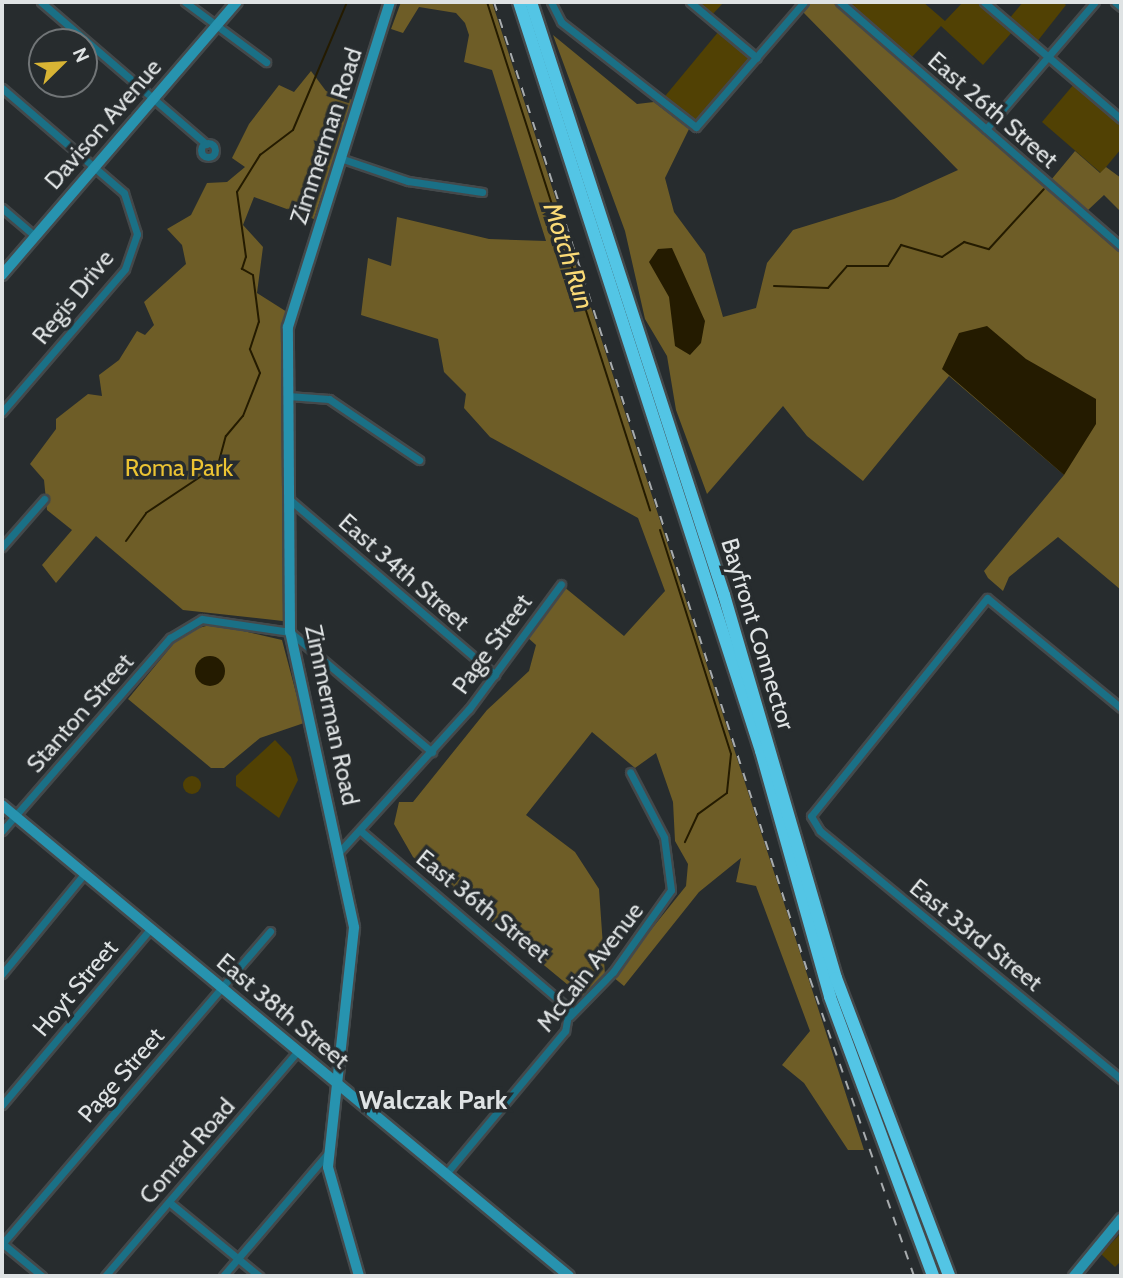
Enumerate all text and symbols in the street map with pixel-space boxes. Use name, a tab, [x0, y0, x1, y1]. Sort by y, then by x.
north arrow	[28, 28, 98, 98]
text: N	[68, 44, 94, 66]
street label: Zimmerman Road	[284, 44, 368, 228]
street label: East 26th Street	[922, 46, 1064, 174]
street label: Davison Avenue	[39, 53, 167, 195]
water label: Motch Run	[536, 199, 600, 313]
street label: Regis Drive	[26, 244, 120, 350]
park label: Roma Park	[125, 454, 233, 482]
street label: East 34th Street	[333, 508, 475, 636]
street label: Bayfront Connector	[715, 535, 801, 733]
street label: Page Street	[446, 589, 538, 699]
street label: Zimmerman Road	[299, 622, 365, 808]
street label: Stanton Street	[21, 648, 139, 778]
street label: East 36th Street	[411, 844, 555, 968]
street label: East 33rd Street	[904, 873, 1048, 997]
street label: McCain Avenue	[531, 897, 649, 1037]
street label: Hoyt Street	[26, 934, 124, 1042]
street label: East 38th Street	[211, 947, 355, 1075]
street label: Page Street	[72, 1022, 170, 1128]
district label: Walczak Park	[359, 1085, 507, 1117]
street label: Conrad Road	[133, 1092, 241, 1210]

